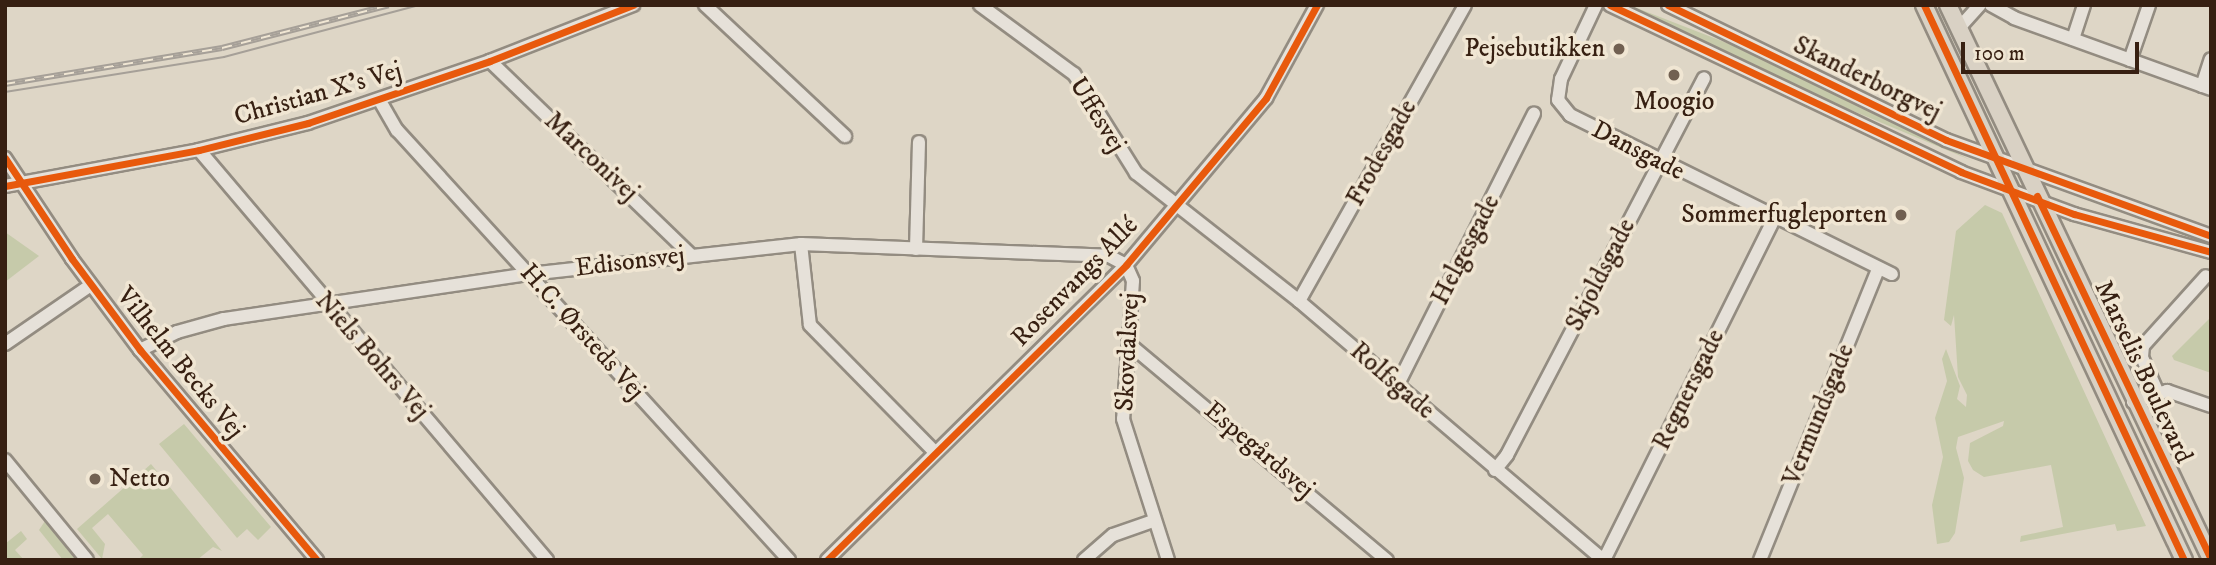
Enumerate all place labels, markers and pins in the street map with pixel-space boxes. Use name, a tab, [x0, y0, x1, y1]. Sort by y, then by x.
place label: Pejsebutikken	[1464, 33, 1605, 65]
marker: Pejsebutikken	[1611, 41, 1627, 57]
marker: Moogio	[1666, 67, 1682, 83]
place label: Moogio	[1634, 86, 1714, 118]
place label: Sommerfugleporten	[1681, 199, 1887, 231]
marker: Sommerfugleporten	[1893, 207, 1909, 223]
place label: Netto	[109, 463, 170, 495]
marker: Netto	[87, 471, 103, 487]

